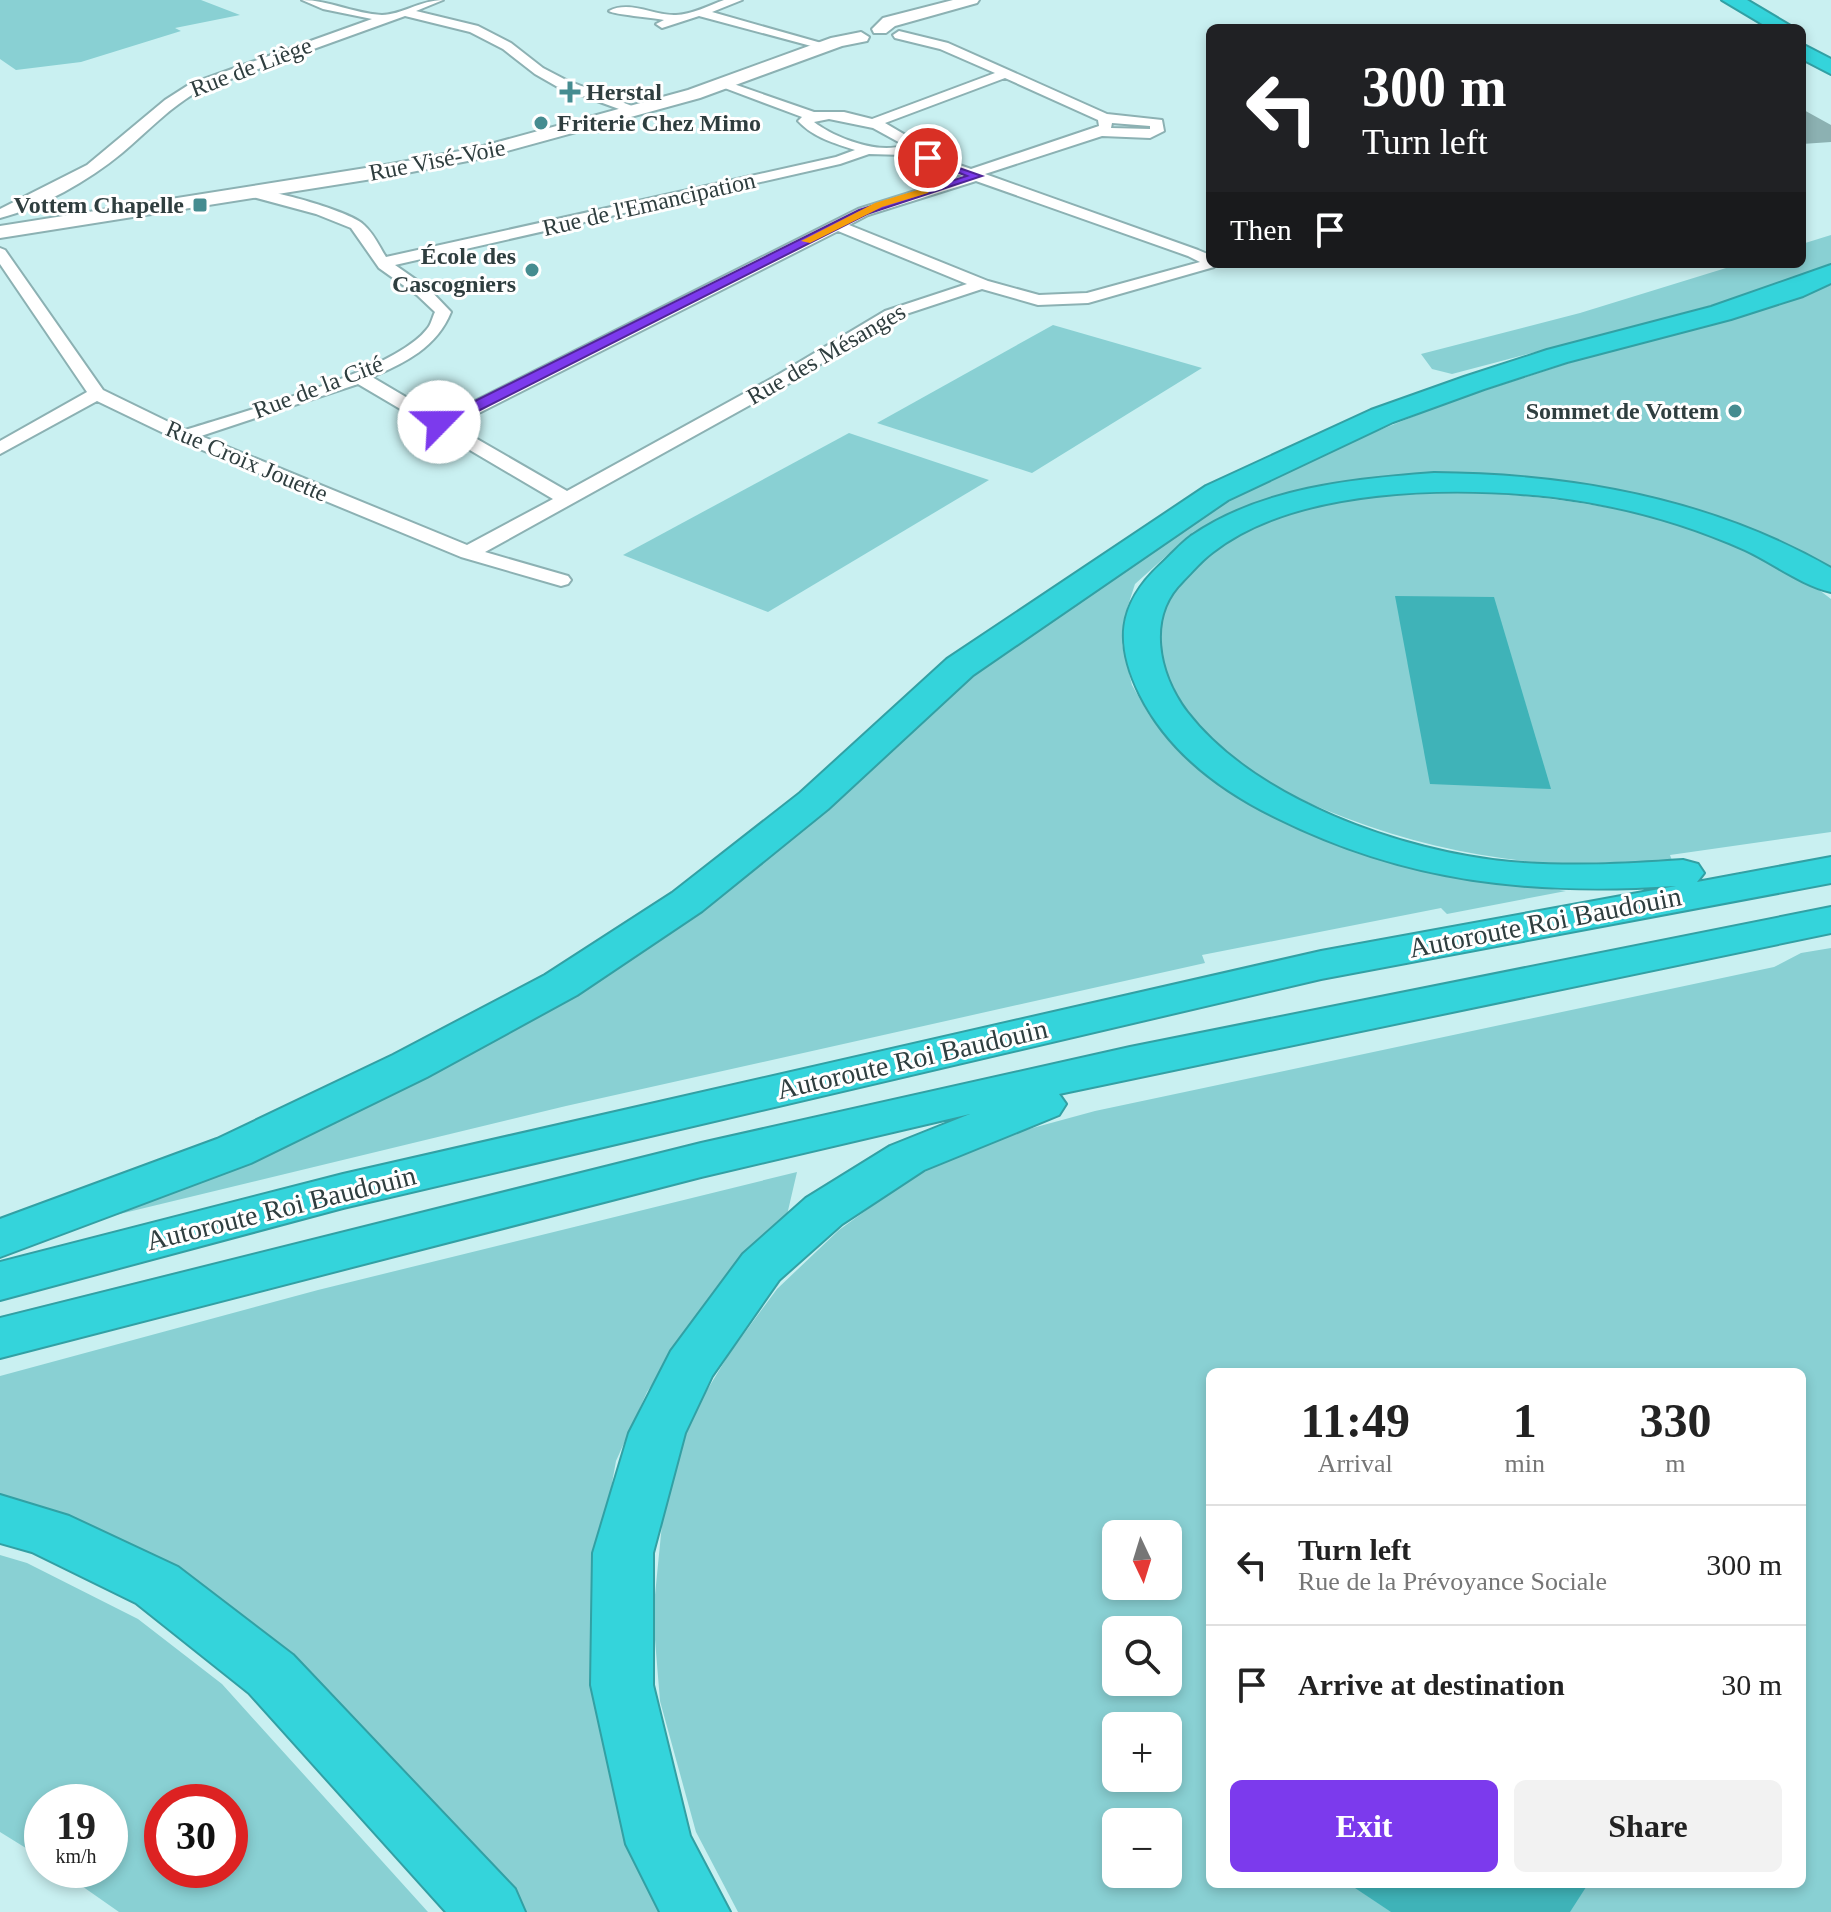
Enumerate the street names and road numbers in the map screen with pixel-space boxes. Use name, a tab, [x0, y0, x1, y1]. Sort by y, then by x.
street label: Rue de Liège	[187, 32, 315, 102]
street label: Rue Visé-Voie	[367, 134, 507, 186]
street label: Rue de l'Emancipation	[540, 167, 758, 241]
street label: Rue des Mésanges	[742, 298, 910, 410]
street label: Rue de la Cité	[250, 350, 386, 424]
street label: Rue Croix Jouette	[162, 415, 332, 507]
street label: Autoroute Roi Baudouin	[1406, 880, 1684, 964]
street label: Autoroute Roi Baudouin	[774, 1013, 1050, 1105]
street label: Autoroute Roi Baudouin	[143, 1159, 419, 1257]

